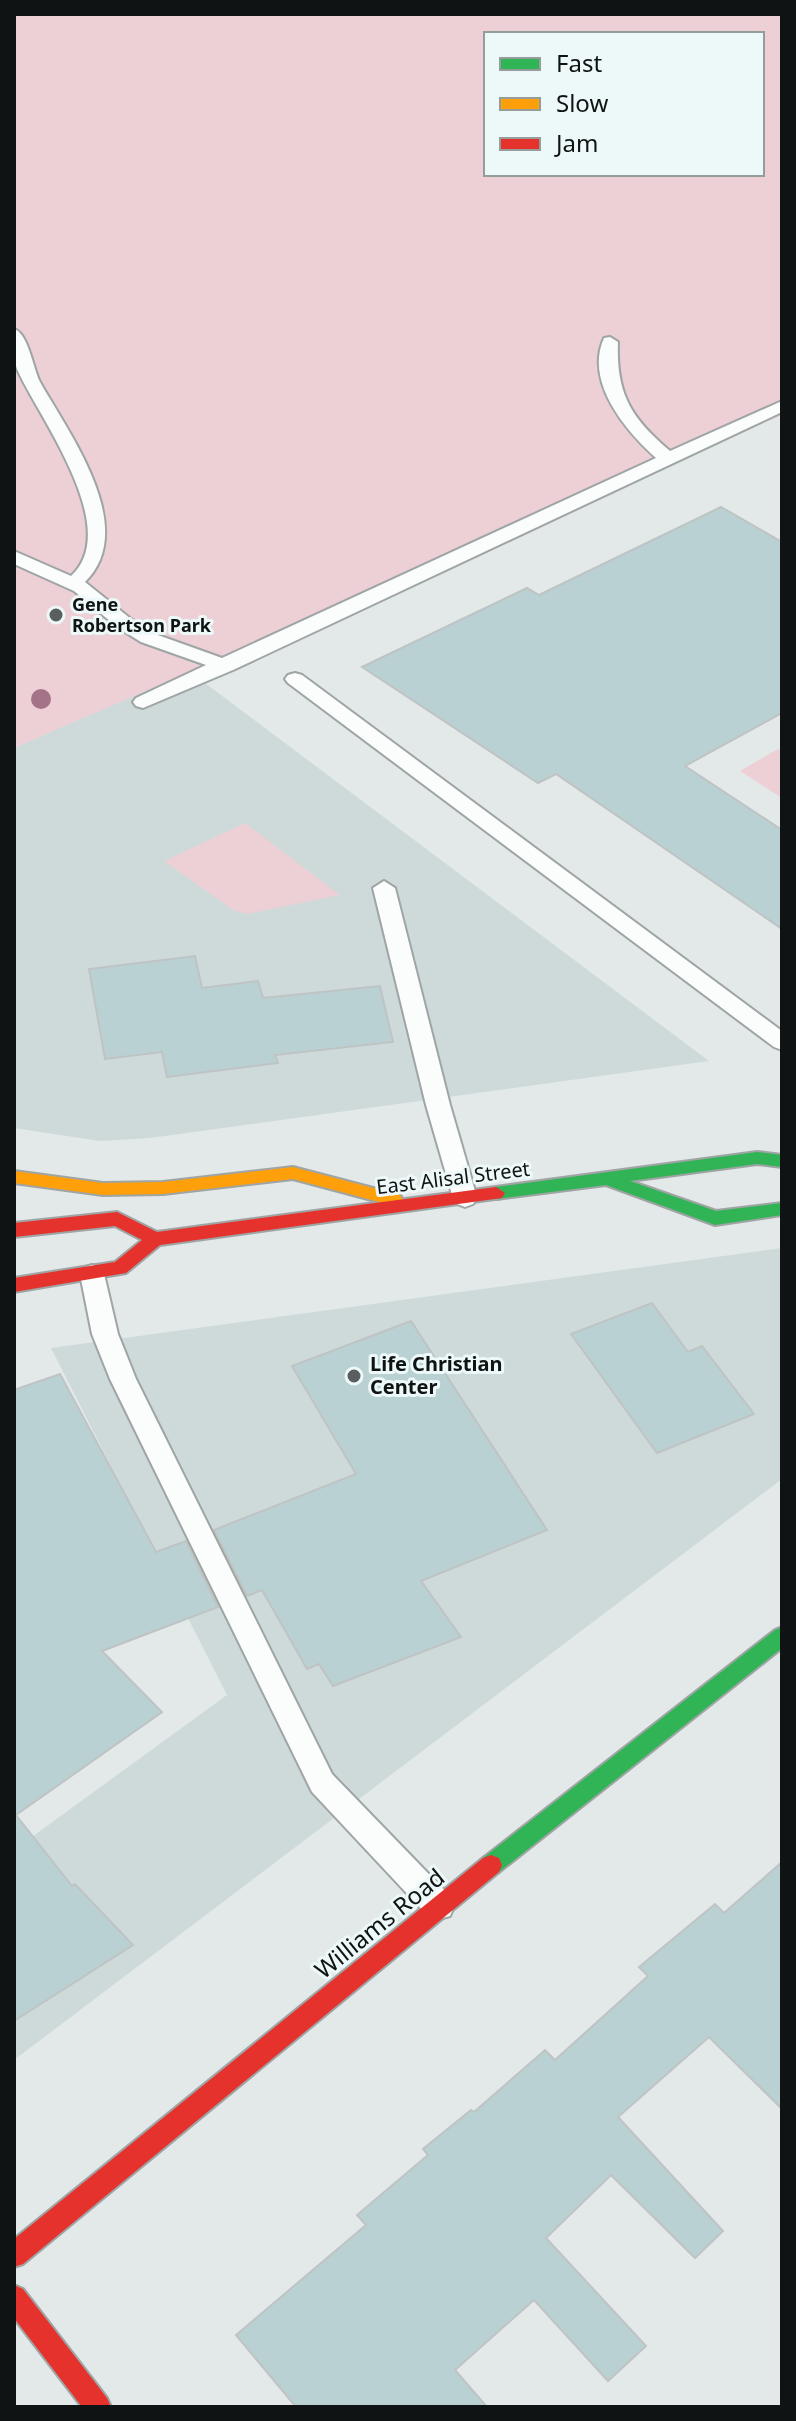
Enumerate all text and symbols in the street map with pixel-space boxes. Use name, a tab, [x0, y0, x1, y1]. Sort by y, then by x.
legend	[484, 32, 764, 176]
text: Fast	[556, 46, 602, 79]
text: Slow	[556, 86, 608, 119]
text: Jam	[554, 126, 598, 159]
place label: Gene Robertson Park	[72, 592, 212, 637]
marker: Gene Robertson Park	[47, 606, 65, 624]
street label: East Alisal Street	[375, 1155, 531, 1200]
place label: Life Christian Center	[370, 1350, 502, 1400]
marker: Life Christian Center	[345, 1367, 363, 1385]
street label: Williams Road	[307, 1860, 451, 1986]

